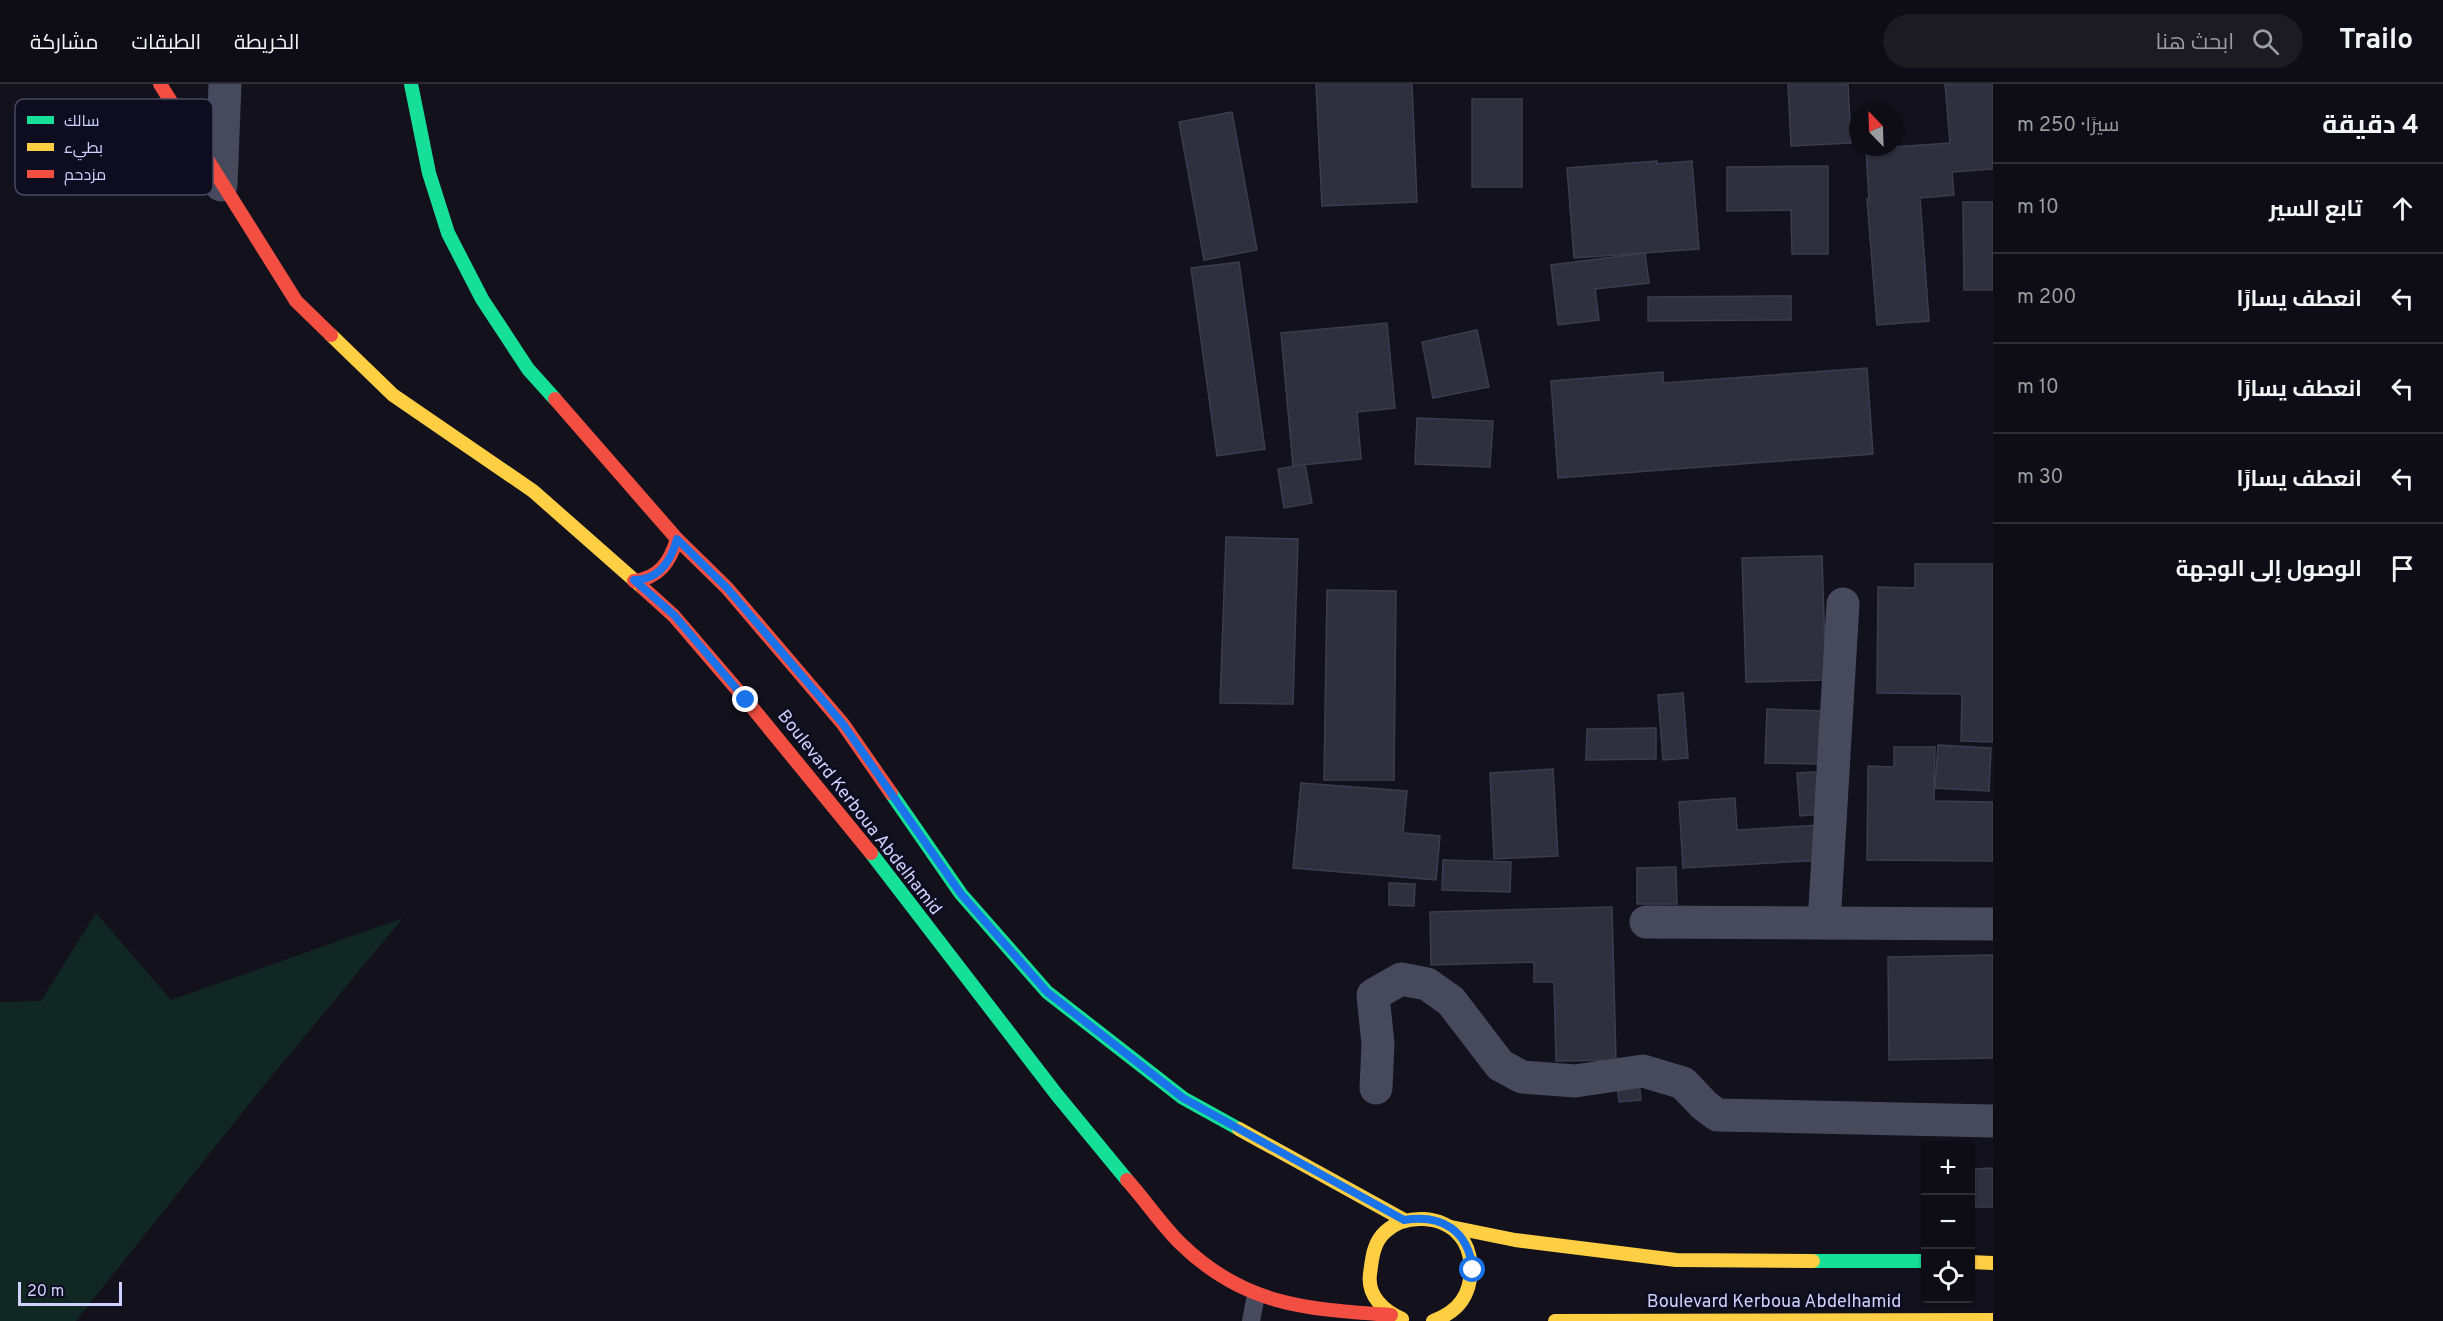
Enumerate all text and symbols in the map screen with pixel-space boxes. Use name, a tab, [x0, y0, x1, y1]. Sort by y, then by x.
search box	[1883, 14, 2303, 68]
text: Trailo	[2339, 23, 2413, 59]
icon: search	[2249, 25, 2282, 58]
text: مشاركة	[30, 30, 99, 57]
text: الطبقات	[132, 30, 201, 57]
text: الخريطة	[234, 30, 300, 57]
text: ابحث هنا	[2155, 30, 2234, 57]
legend	[15, 99, 213, 195]
north arrow	[1849, 102, 1903, 156]
text: 4 دقيقة	[2322, 110, 2419, 143]
text: سالك	[64, 112, 99, 132]
text: سيرًا · 250 m	[2017, 113, 2119, 139]
text: بطيء	[64, 139, 103, 161]
text: مزدحم	[64, 166, 106, 186]
icon: ahead	[2386, 192, 2419, 225]
text: 10 m	[2017, 195, 2059, 221]
text: تابع السير	[2269, 197, 2362, 224]
icon: left	[2386, 282, 2419, 315]
text: 200 m	[2017, 285, 2076, 311]
text: انعطف يسارًا	[2237, 287, 2362, 314]
icon: left	[2386, 372, 2419, 405]
text: 10 m	[2017, 375, 2059, 401]
text: انعطف يسارًا	[2237, 377, 2362, 404]
icon: left	[2386, 462, 2419, 495]
text: 30 m	[2017, 465, 2063, 491]
text: انعطف يسارًا	[2237, 467, 2362, 494]
icon: arrive	[2386, 552, 2419, 585]
text: الوصول إلى الوجهة	[2176, 557, 2362, 584]
route end	[732, 686, 758, 712]
street label: Boulevard Kerboua Abdelhamid	[772, 706, 946, 920]
map controls	[1921, 1141, 1975, 1303]
button: +	[1921, 1141, 1975, 1195]
button: −	[1921, 1195, 1975, 1249]
button: locate	[1921, 1249, 1975, 1303]
route start	[1459, 1256, 1485, 1282]
scale bar	[18, 1279, 122, 1306]
text: 20 m	[27, 1282, 64, 1302]
street label: Boulevard Kerboua Abdelhamid	[1647, 1291, 1901, 1314]

